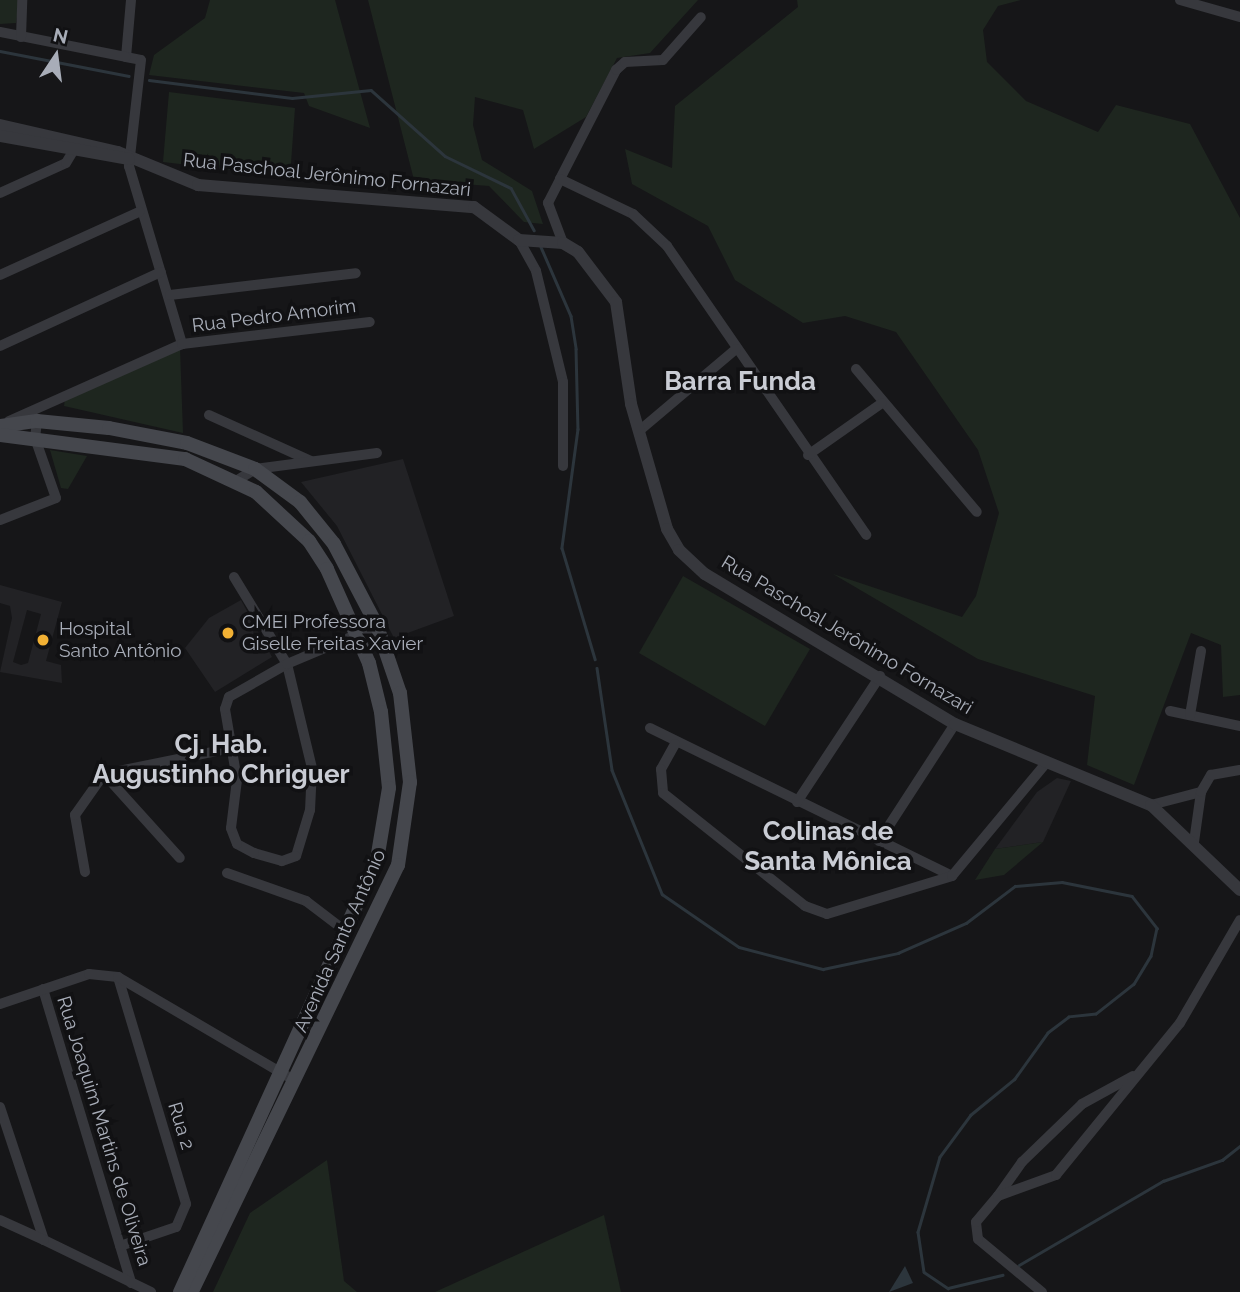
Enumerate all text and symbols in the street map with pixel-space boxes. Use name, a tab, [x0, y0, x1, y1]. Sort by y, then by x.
north arrow	[21, 21, 91, 91]
text: N	[51, 23, 70, 48]
street label: Rua Paschoal Jerônimo Fornazari	[181, 148, 473, 202]
street label: Rua Pedro Amorim	[190, 295, 358, 337]
district label: Barra Funda	[664, 366, 816, 398]
street label: Rua Paschoal Jerônimo Fornazari	[717, 550, 977, 720]
place label: CMEI Professora Giselle Freitas Xavier	[242, 611, 423, 655]
place label: Hospital Santo Antônio	[59, 618, 182, 662]
marker: CMEI Professora Giselle Freitas Xavier	[220, 625, 236, 641]
marker: Hospital Santo Antônio	[33, 630, 53, 650]
district label: Cj. Hab. Augustinho Chriguer	[92, 729, 350, 790]
district label: Colinas de Santa Mônica	[744, 816, 912, 878]
street label: Avenida Santo Antônio	[289, 846, 391, 1036]
street label: Rua Joaquim Martins de Oliveira	[52, 993, 156, 1269]
street label: Rua 2	[163, 1099, 199, 1153]

